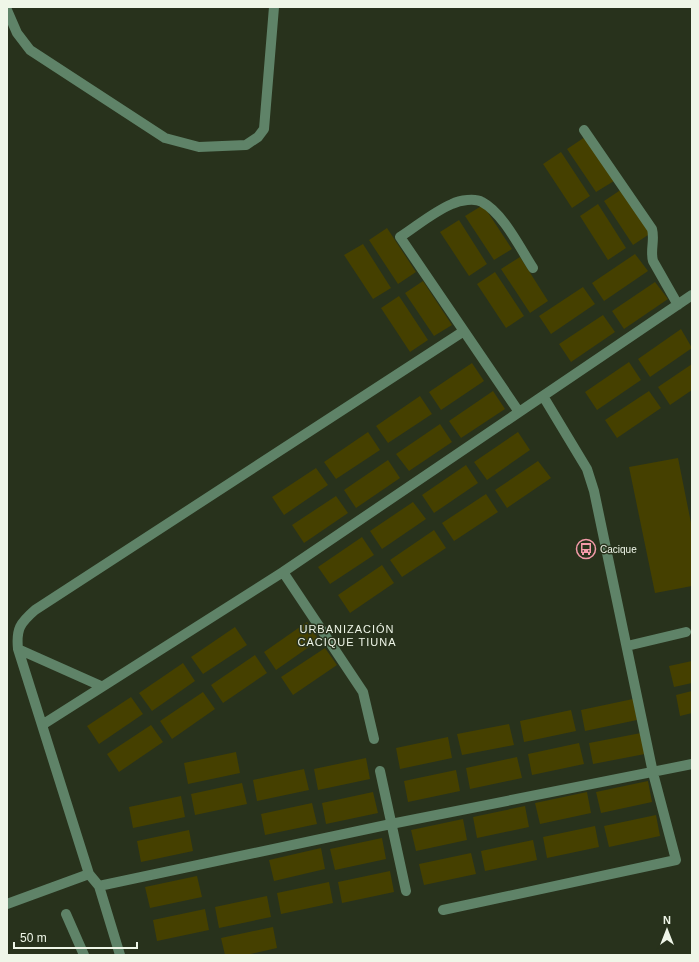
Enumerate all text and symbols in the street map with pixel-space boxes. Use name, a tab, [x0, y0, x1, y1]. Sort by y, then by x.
bus stop icon: Cacique	[575, 538, 597, 560]
place label: Cacique	[600, 544, 637, 555]
district label: URBANIZACIÓN CACIQUE TIUNA	[298, 623, 396, 648]
north arrow	[647, 910, 687, 950]
text: N	[663, 914, 671, 926]
scale bar	[14, 924, 137, 950]
text: 50 m	[20, 931, 47, 945]

